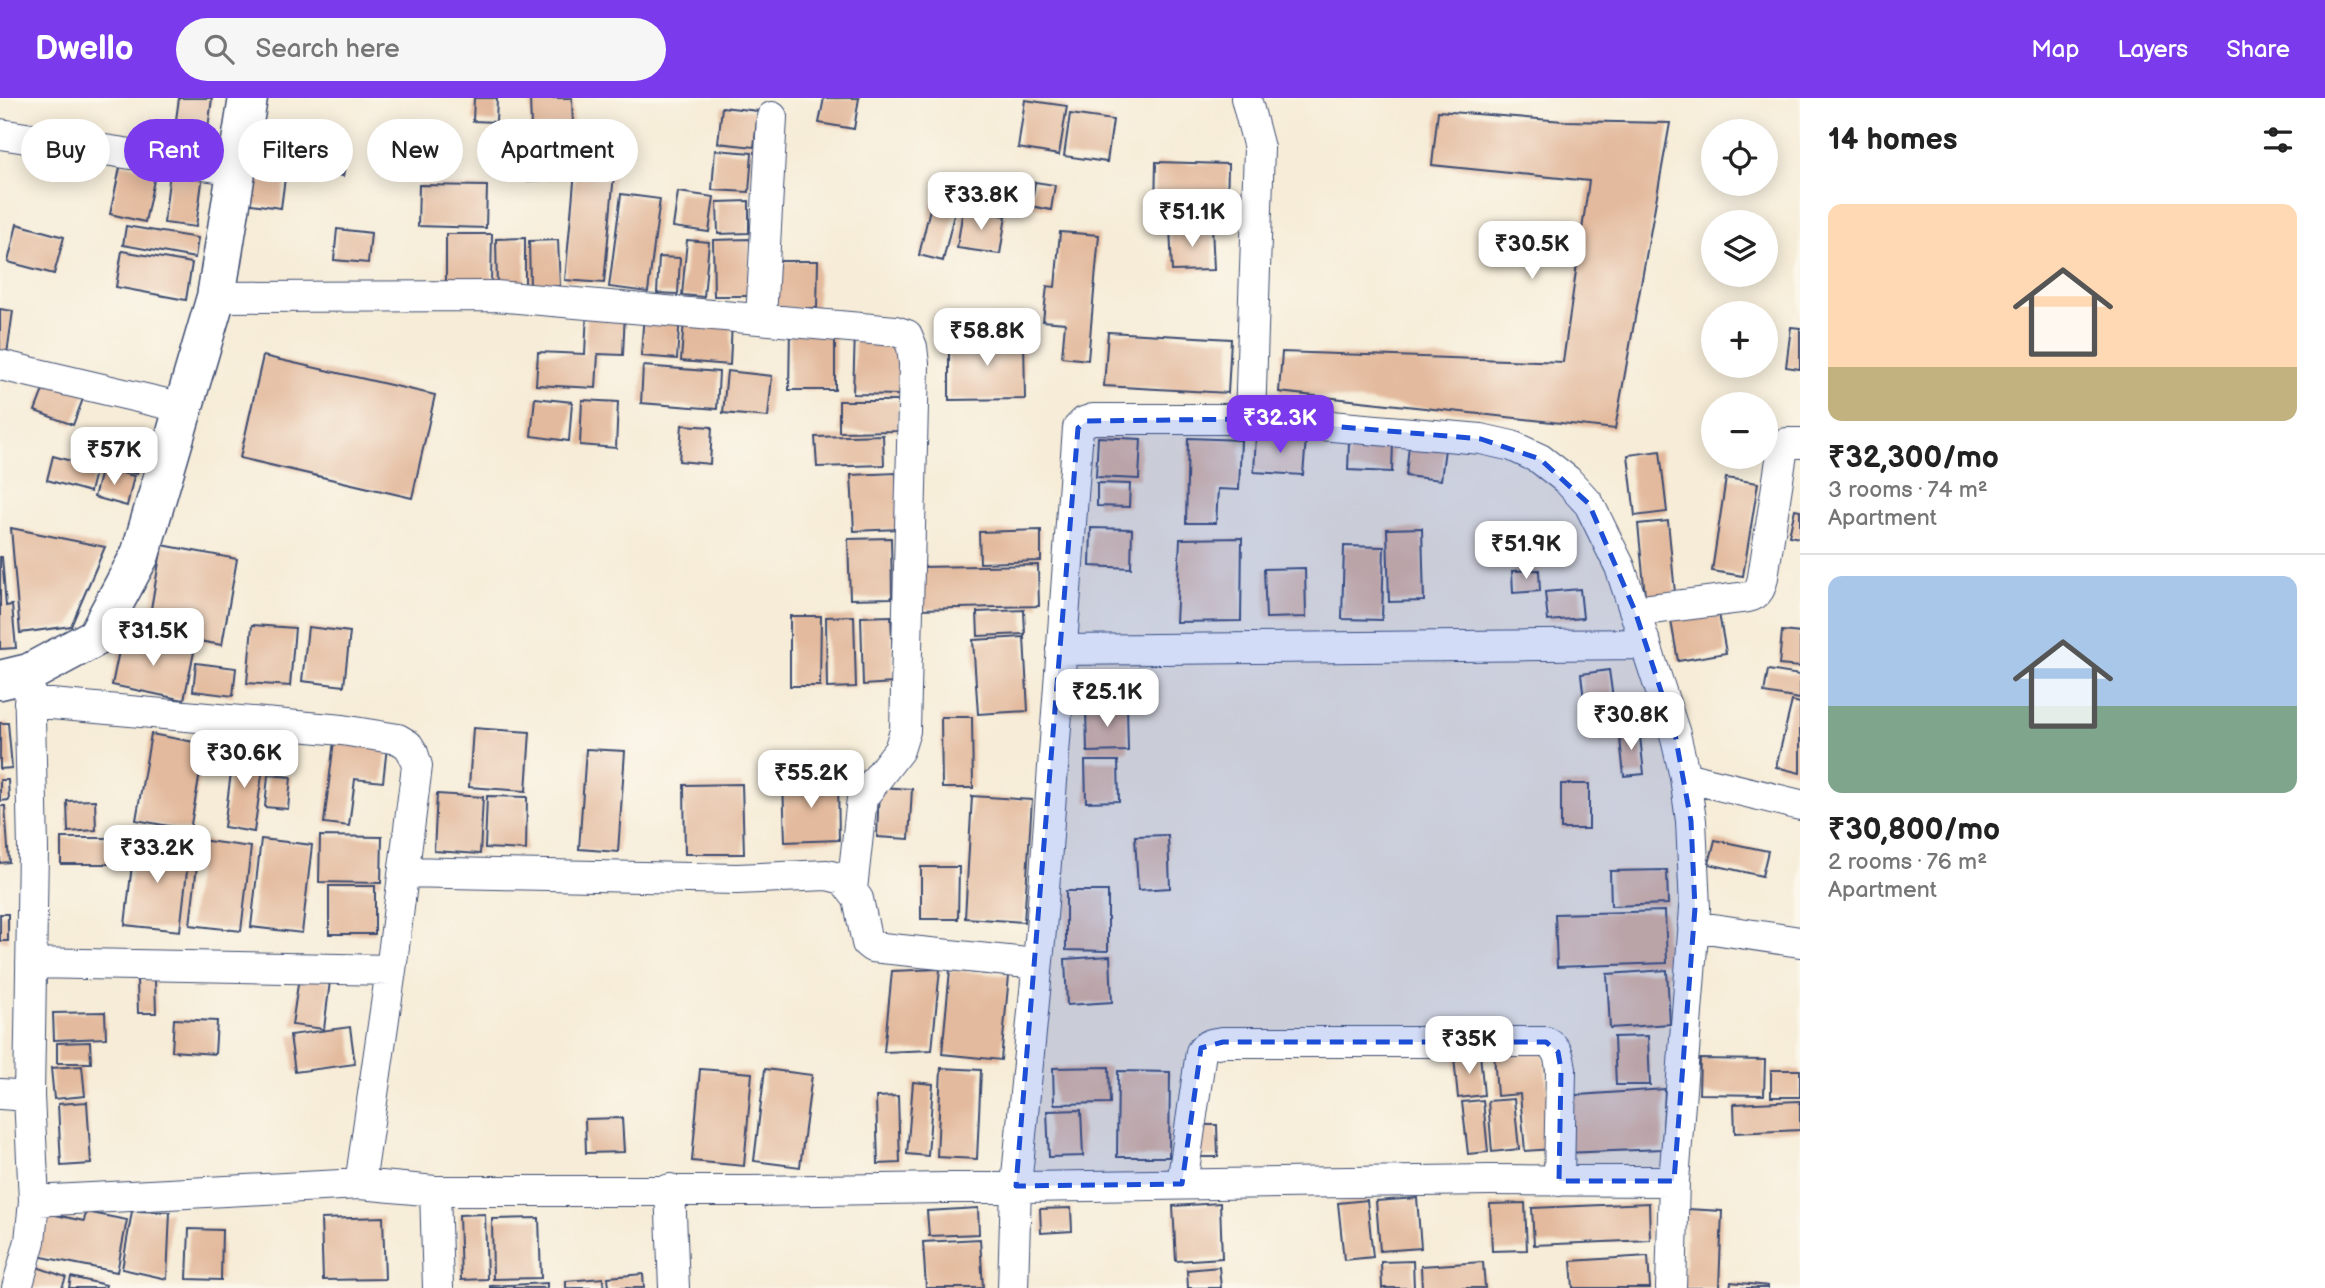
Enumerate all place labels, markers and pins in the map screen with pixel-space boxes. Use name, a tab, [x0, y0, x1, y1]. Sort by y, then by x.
pin: ₹33.8K	[924, 172, 1038, 232]
pin: ₹51.1K	[1135, 190, 1249, 249]
pin: ₹30.5K	[1475, 222, 1589, 281]
pin: ₹58.8K	[930, 308, 1044, 368]
pin: ₹32.3K	[1223, 396, 1337, 455]
pin: ₹57K	[73, 428, 155, 487]
pin: ₹51.9K	[1469, 522, 1583, 581]
pin: ₹31.5K	[96, 608, 210, 668]
pin: ₹25.1K	[1050, 670, 1164, 729]
pin: ₹30.8K	[1574, 692, 1688, 752]
pin: ₹30.6K	[187, 730, 301, 790]
pin: ₹55.2K	[754, 750, 868, 810]
pin: ₹33.2K	[100, 826, 214, 885]
pin: ₹35K	[1428, 1016, 1510, 1076]

